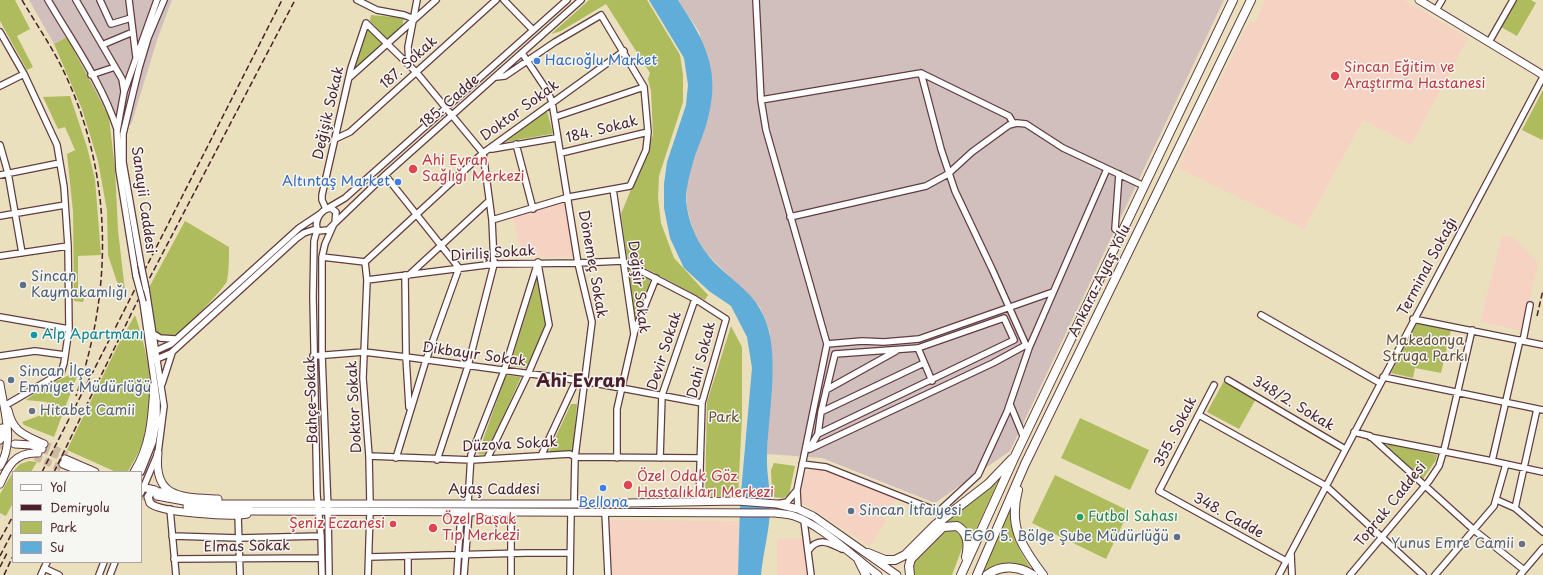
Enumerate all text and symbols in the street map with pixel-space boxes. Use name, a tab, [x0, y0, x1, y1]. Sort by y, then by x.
street label: 187. Sokak	[377, 33, 441, 93]
place label: Hacıoğlu Market	[545, 53, 657, 69]
marker: Hacıoğlu Market	[532, 56, 542, 66]
place label: Sincan Eğitim ve Araştırma Hastanesi	[1344, 60, 1485, 92]
street label: Değişik Sokak	[310, 65, 348, 161]
marker: Sincan Eğitim ve Araştırma Hastanesi	[1329, 70, 1341, 82]
street label: 185. Cadde	[417, 72, 483, 132]
street label: Doktor Sokak	[478, 77, 562, 145]
street label: 184. Sokak	[564, 113, 640, 147]
street label: Sanayii Caddesi	[127, 145, 159, 255]
place label: Ahi Evran Sağlığı Merkezi	[422, 153, 524, 186]
marker: Ahi Evran Sağlığı Merkezi	[407, 163, 419, 175]
place label: Altıntaş Market	[282, 174, 390, 190]
marker: Altıntaş Market	[393, 177, 403, 187]
street label: Dönemeç Sokak	[574, 209, 610, 319]
street label: Terminal Sokağı	[1395, 215, 1461, 319]
street label: Ankara-Ayaş Yolu	[1066, 222, 1134, 340]
street label: Değişir Sokak	[624, 240, 652, 334]
street label: Diriliş Sokak	[450, 243, 536, 265]
place label: Sincan Kaymakamlığı	[31, 269, 128, 302]
marker: Sincan Kaymakamlığı	[18, 280, 28, 290]
street label: Devir Sokak	[644, 309, 686, 393]
street label: Dahi Sokak	[684, 320, 720, 400]
place label: Alp Apartmanı	[42, 327, 143, 343]
marker: Alp Apartmanı	[29, 330, 39, 340]
park label: Makedonya Struga Parkı	[1382, 333, 1468, 366]
street label: Dikbayır Sokak	[421, 339, 527, 371]
street label: Bahçe Sokak	[302, 355, 322, 445]
street label: Doktor Sokak	[344, 360, 366, 454]
place label: Sincan İlçe Emniyet Müdürlüğü	[19, 364, 151, 396]
district label: Ahi Evran	[536, 371, 626, 393]
street label: 348/2. Sokak	[1249, 373, 1337, 435]
marker: Sincan İlçe Emniyet Müdürlüğü	[6, 375, 16, 385]
street label: 355. Sokak	[1151, 394, 1201, 470]
place label: Hitabet Camii	[40, 403, 135, 419]
marker: Hitabet Camii	[27, 406, 37, 416]
park label: Park	[708, 410, 740, 426]
street label: Düzova Sokak	[462, 434, 558, 456]
street label: Toprak Caddesi	[1352, 459, 1430, 551]
place label: Özel Odak Göz Hastalıkları Merkezi	[637, 469, 774, 502]
legend	[12, 471, 142, 563]
text: Yol	[50, 478, 66, 496]
marker: Özel Odak Göz Hastalıkları Merkezi	[622, 479, 634, 491]
street label: Ayaş Caddesi	[448, 482, 540, 498]
marker: Bellona	[598, 483, 608, 493]
street label: 348. Cadde	[1190, 490, 1266, 542]
place label: Bellona	[578, 495, 628, 511]
text: Demiryolu	[50, 498, 110, 516]
place label: Sincan İtfaiyesi	[859, 503, 962, 519]
marker: Sincan İtfaiyesi	[846, 506, 856, 516]
place label: Futbol Sahası	[1088, 509, 1178, 525]
place label: Özel Başak Tıp Merkezi	[442, 512, 520, 544]
marker: Futbol Sahası	[1075, 512, 1085, 522]
place label: Şeniz Eczanesi	[289, 516, 385, 532]
text: Park	[50, 518, 77, 536]
marker: Şeniz Eczanesi	[388, 519, 398, 529]
marker: Özel Başak Tıp Merkezi	[427, 522, 439, 534]
place label: EGO 5. Bölge Şube Müdürlüğü	[963, 529, 1169, 545]
marker: EGO 5. Bölge Şube Müdürlüğü	[1172, 532, 1182, 542]
place label: Yunus Emre Camii	[1391, 536, 1514, 552]
text: Su	[50, 538, 64, 556]
street label: Elmas Sokak	[204, 538, 290, 556]
marker: Yunus Emre Camii	[1517, 539, 1527, 549]

